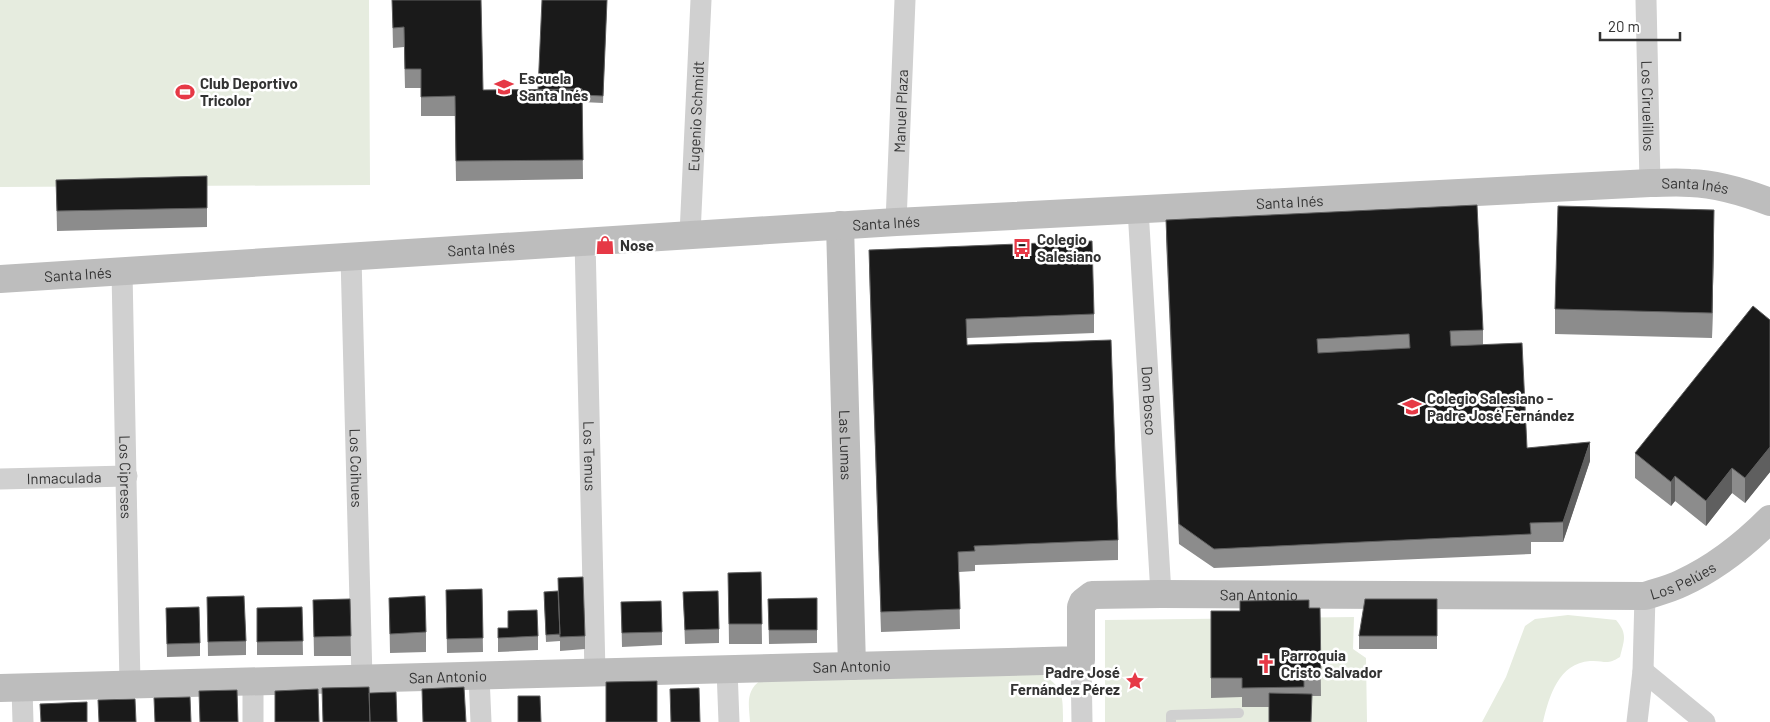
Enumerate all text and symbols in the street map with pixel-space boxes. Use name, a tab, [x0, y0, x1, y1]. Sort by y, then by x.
scale bar	[1600, 10, 1680, 42]
text: 20 m	[1608, 17, 1640, 35]
street label: Eugenio Schmidt	[684, 60, 707, 172]
street label: Los Ciruelillos	[1638, 60, 1658, 152]
place label: Escuela Santa Inés	[519, 69, 589, 104]
street label: Manuel Plaza	[890, 69, 911, 153]
place label: Club Deportivo Tricolor	[200, 74, 298, 109]
school or university icon: Escuela Santa Inés	[493, 76, 515, 98]
sports icon: Club Deportivo Tricolor	[174, 81, 196, 103]
street label: Santa Inés	[1661, 174, 1731, 197]
street label: Santa Inés	[1255, 191, 1324, 212]
street label: Santa Inés	[852, 212, 920, 234]
place label: Colegio Salesiano	[1037, 230, 1101, 265]
shop icon: Nose	[594, 234, 616, 256]
place label: Nose	[620, 236, 654, 254]
street label: Santa Inés	[447, 237, 515, 260]
bus stop icon: Colegio Salesiano	[1011, 237, 1033, 259]
street label: Santa Inés	[44, 263, 112, 285]
street label: Don Bosco	[1138, 366, 1161, 436]
place label: Colegio Salesiano - Padre José Fernández	[1427, 389, 1574, 424]
school or university icon: Colegio Salesiano - Padre José Fernández	[1401, 396, 1423, 418]
street label: Las Lumas	[836, 410, 856, 480]
street label: Los Temus	[580, 421, 600, 491]
street label: Los Coihues	[346, 428, 367, 508]
street label: Los Cipreses	[116, 435, 136, 519]
street label: Inmaculada	[26, 468, 102, 487]
street label: Los Pelúes	[1648, 558, 1719, 603]
street label: San Antonio	[1220, 585, 1298, 604]
place label: Parroquia Cristo Salvador	[1281, 646, 1383, 681]
church icon: Parroquia Cristo Salvador	[1255, 653, 1277, 675]
street label: San Antonio	[812, 656, 891, 676]
place label: Padre José Fernández Pérez	[1010, 663, 1120, 698]
street label: San Antonio	[408, 666, 487, 686]
place icon: Padre José Fernández Pérez	[1124, 670, 1146, 692]

